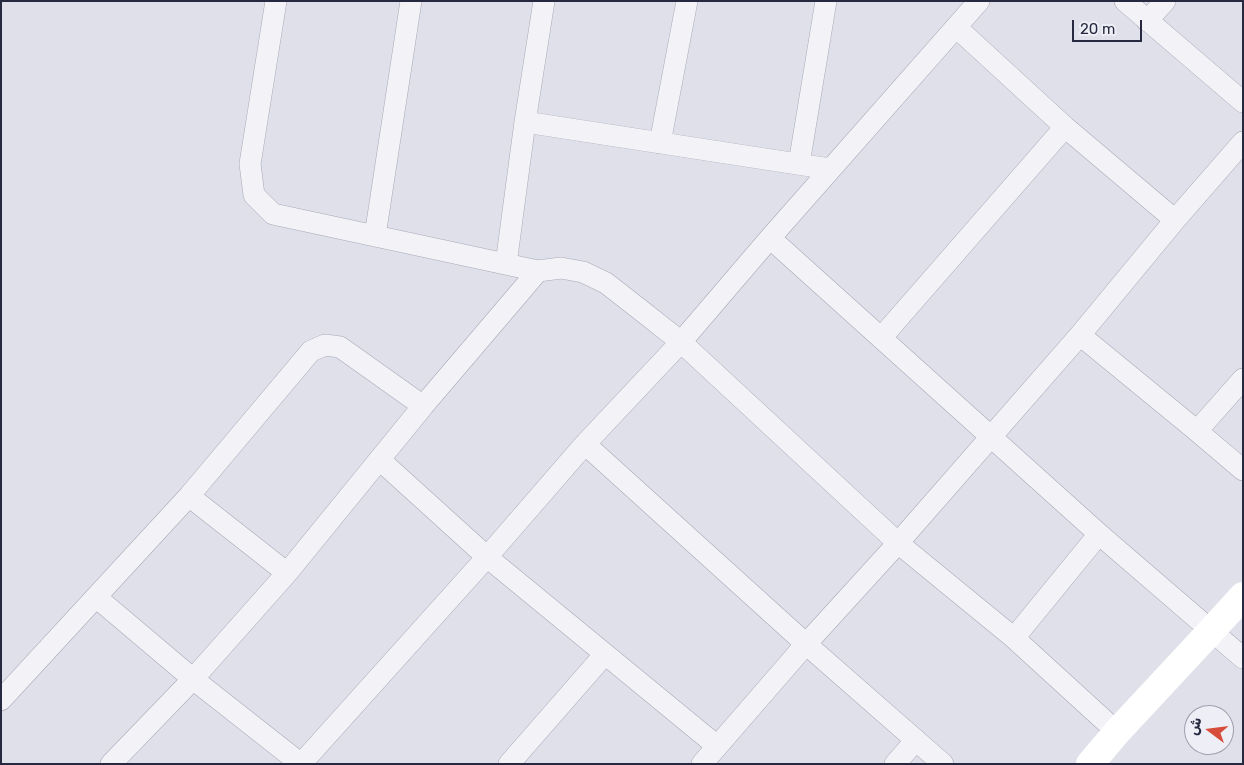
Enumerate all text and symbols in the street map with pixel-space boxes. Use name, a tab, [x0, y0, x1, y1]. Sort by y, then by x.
scale bar	[1074, 10, 1144, 42]
text: 20 m	[1080, 20, 1115, 38]
north arrow	[1184, 705, 1234, 755]
text: ش	[1184, 715, 1206, 737]

